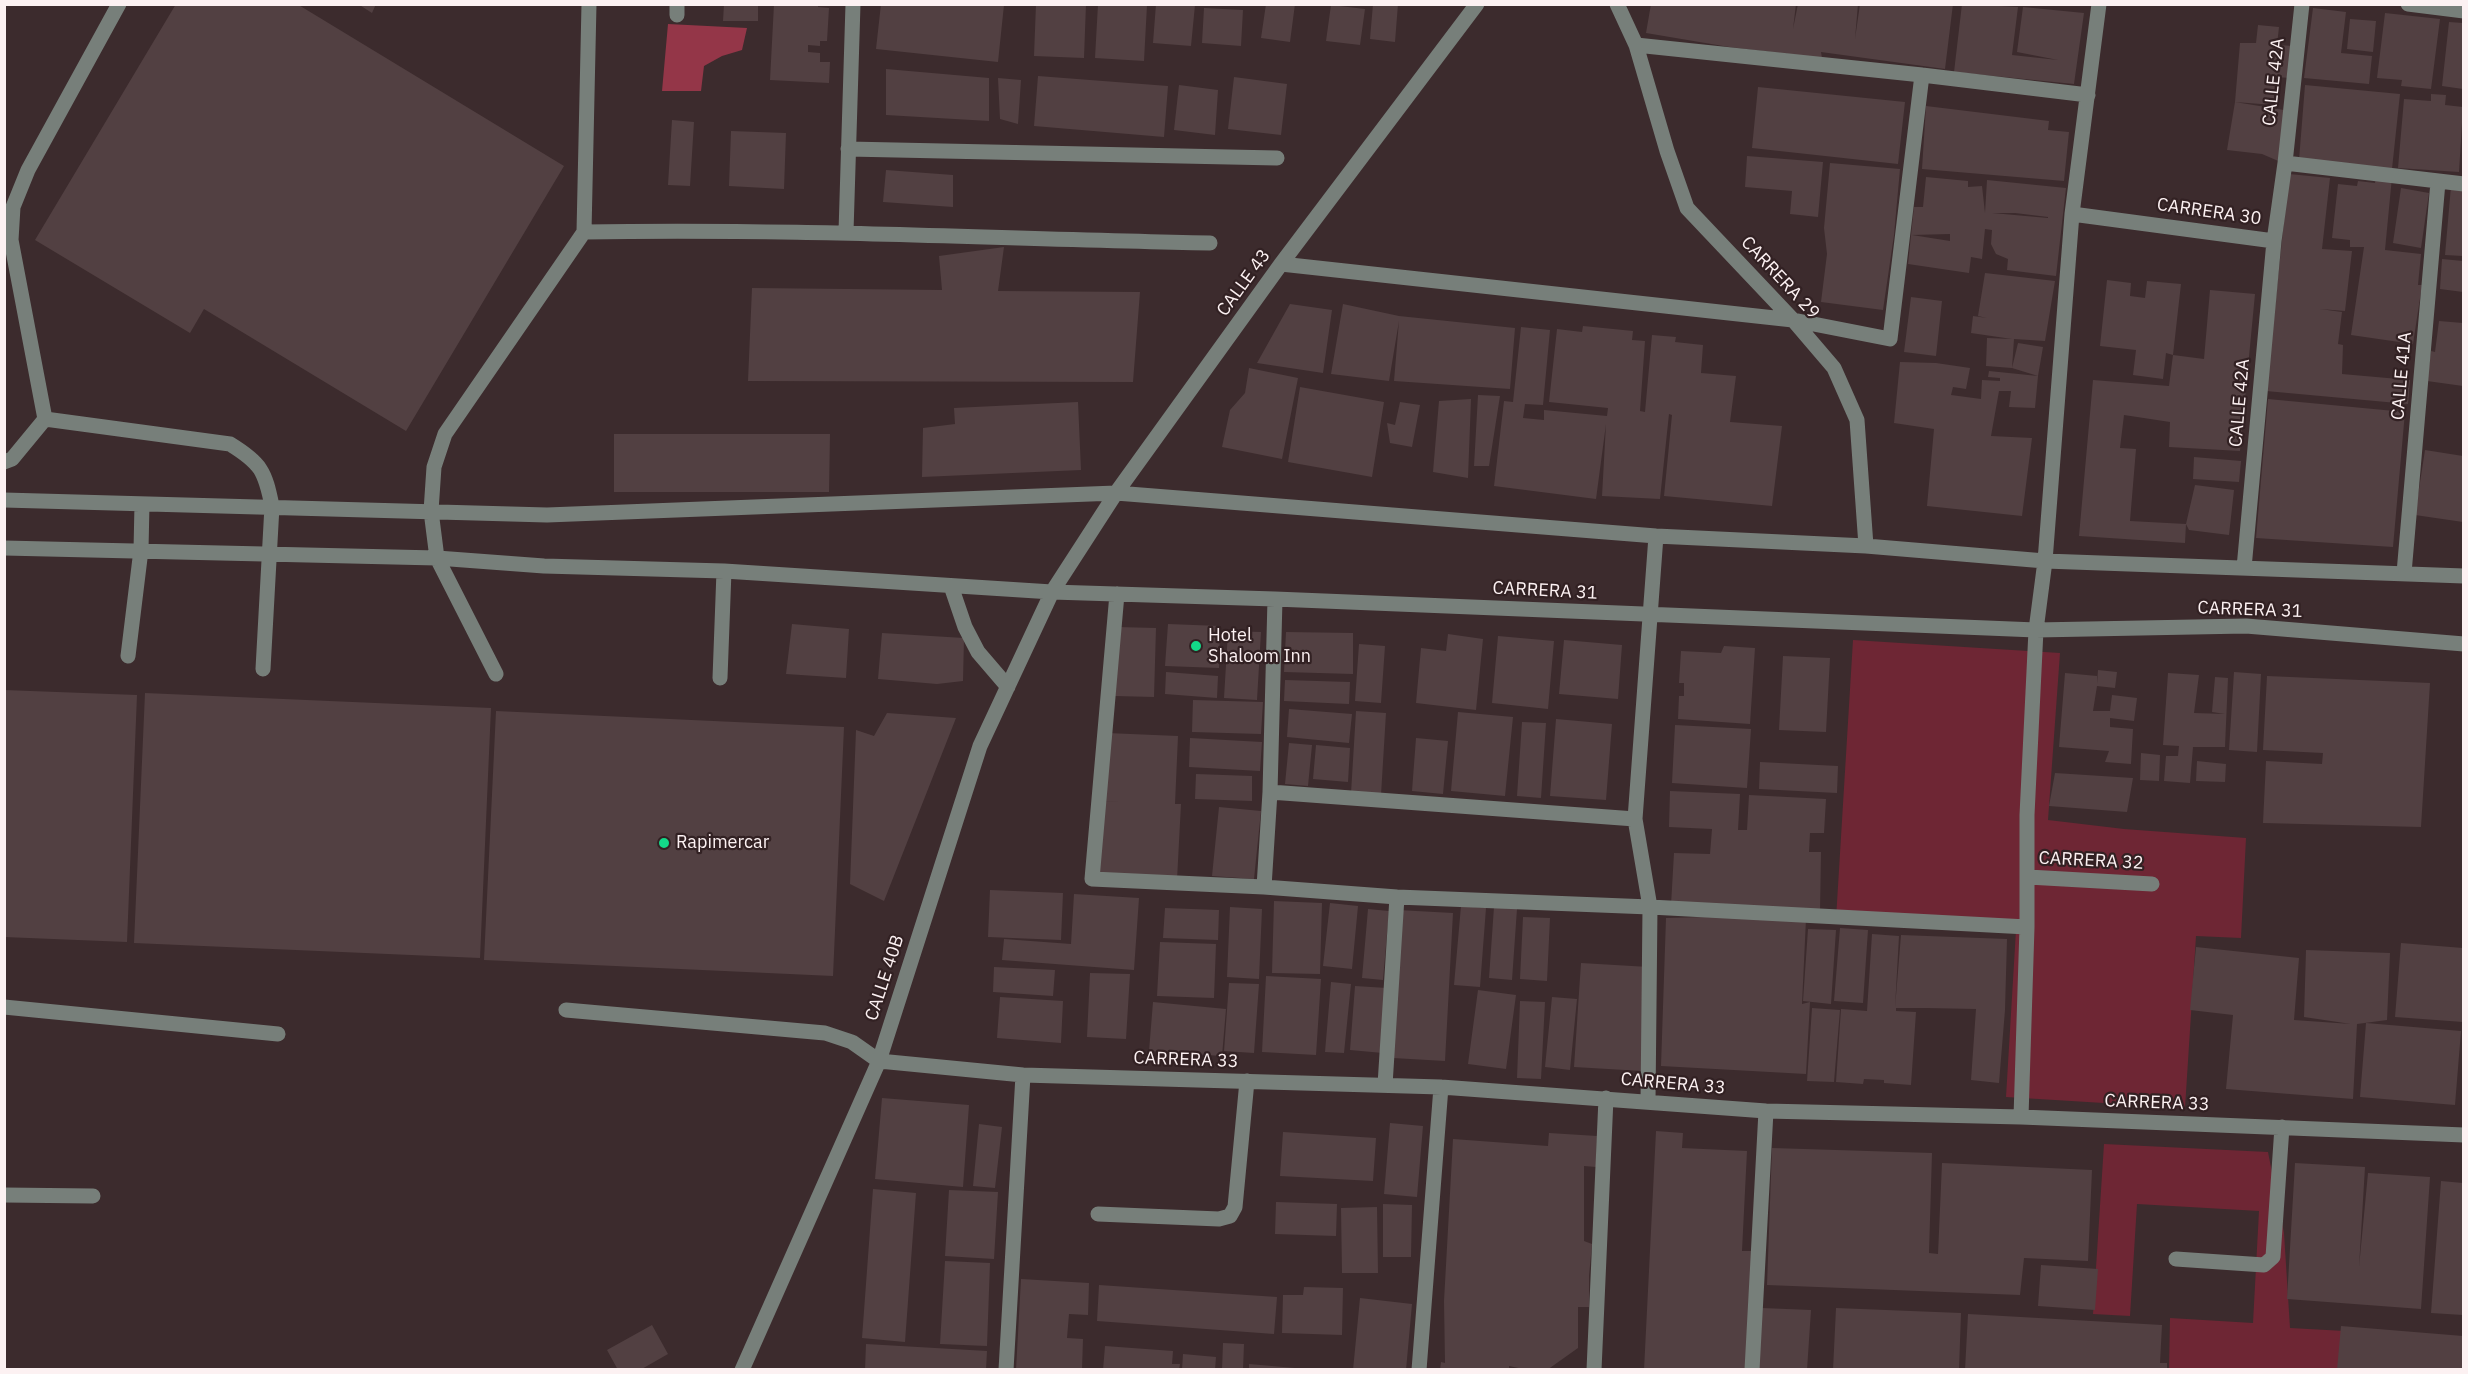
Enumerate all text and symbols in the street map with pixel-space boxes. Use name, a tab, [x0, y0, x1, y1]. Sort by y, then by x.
street label: CALLE 42A	[2259, 37, 2289, 127]
street label: CARRERA 30	[2155, 194, 2263, 230]
street label: CARRERA 29	[1736, 232, 1824, 324]
street label: CALLE 43	[1213, 245, 1275, 321]
street label: CALLE 41A	[2387, 331, 2417, 421]
street label: CALLE 42A	[2225, 358, 2255, 448]
street label: CARRERA 31	[1492, 577, 1598, 605]
street label: CARRERA 31	[2197, 597, 2303, 623]
place label: Hotel Shaloom Inn	[1208, 625, 1311, 668]
marker: Hotel Shaloom Inn	[1189, 639, 1203, 653]
place label: Rapimercar	[676, 832, 769, 854]
marker: Rapimercar	[657, 836, 671, 850]
street label: CARRERA 32	[2038, 847, 2144, 875]
street label: CALLE 40B	[861, 932, 909, 1024]
street label: CARRERA 33	[1133, 1047, 1239, 1073]
street label: CARRERA 33	[1620, 1069, 1726, 1099]
street label: CARRERA 33	[2104, 1090, 2210, 1116]

